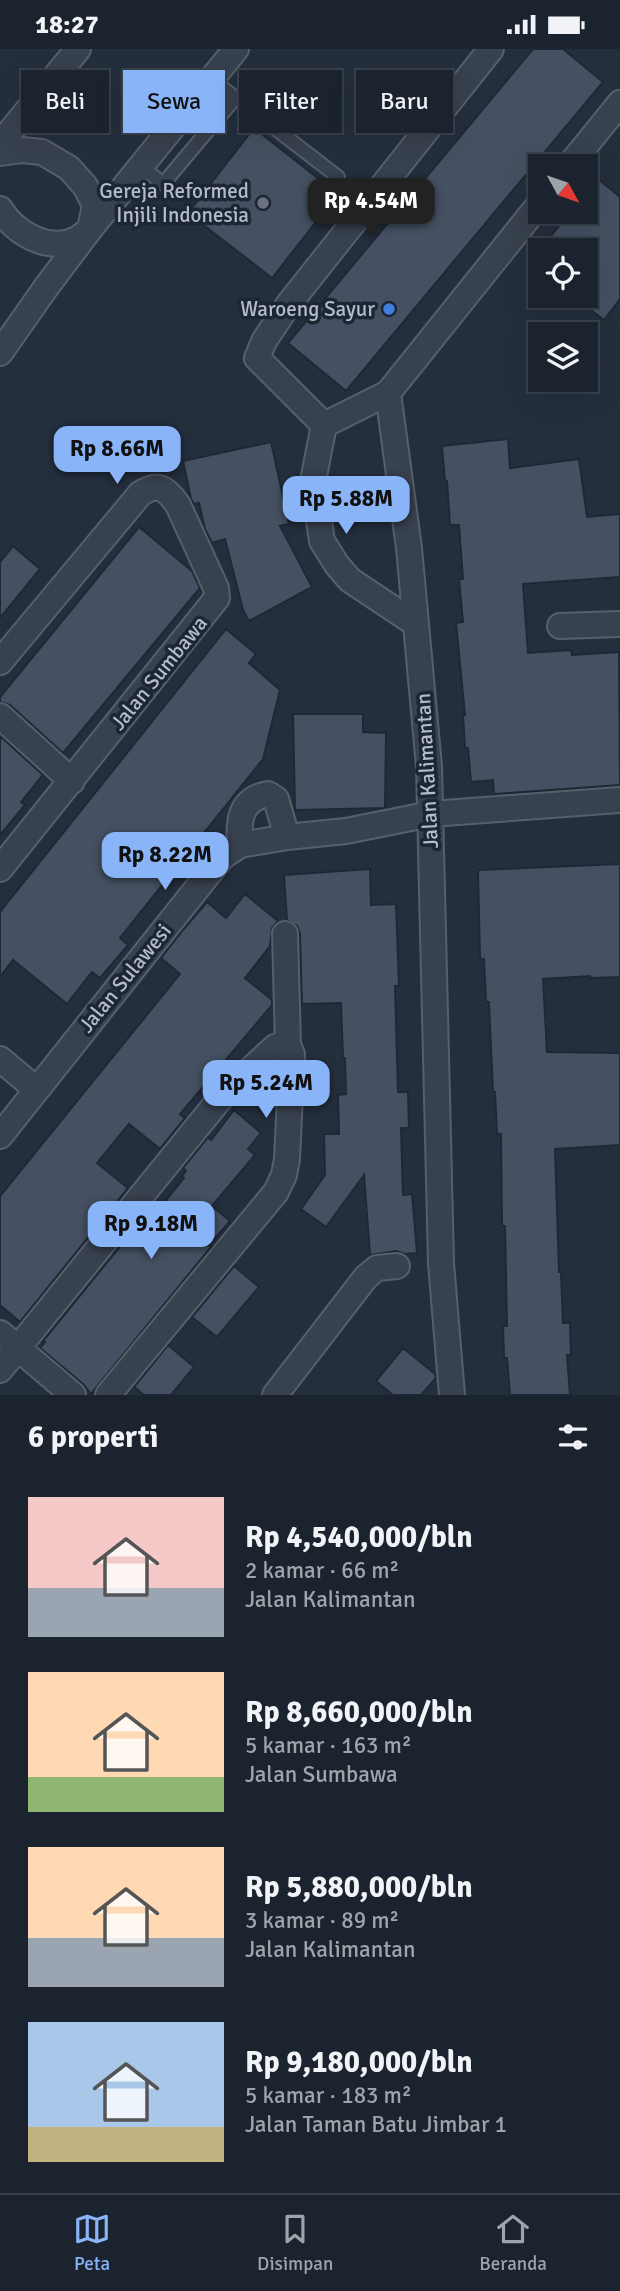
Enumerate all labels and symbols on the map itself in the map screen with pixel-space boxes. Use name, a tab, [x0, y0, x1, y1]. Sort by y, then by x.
north arrow	[528, 154, 598, 224]
place label: Gereja Reformed Injili Indonesia	[99, 178, 249, 228]
pin: Rp 4.54M	[299, 179, 443, 238]
marker: Gereja Reformed Injili Indonesia	[255, 195, 271, 211]
place label: Waroeng Sayur	[240, 296, 375, 322]
marker: Waroeng Sayur	[381, 301, 397, 317]
pin: Rp 8.66M	[45, 427, 189, 486]
pin: Rp 5.88M	[274, 477, 418, 536]
street label: Jalan Sumbawa	[105, 611, 213, 735]
street label: Jalan Kalimantan	[410, 693, 444, 849]
pin: Rp 8.22M	[93, 833, 237, 892]
street label: Jalan Sulawesi	[73, 918, 177, 1038]
pin: Rp 5.24M	[194, 1061, 338, 1120]
pin: Rp 9.18M	[79, 1201, 223, 1261]

